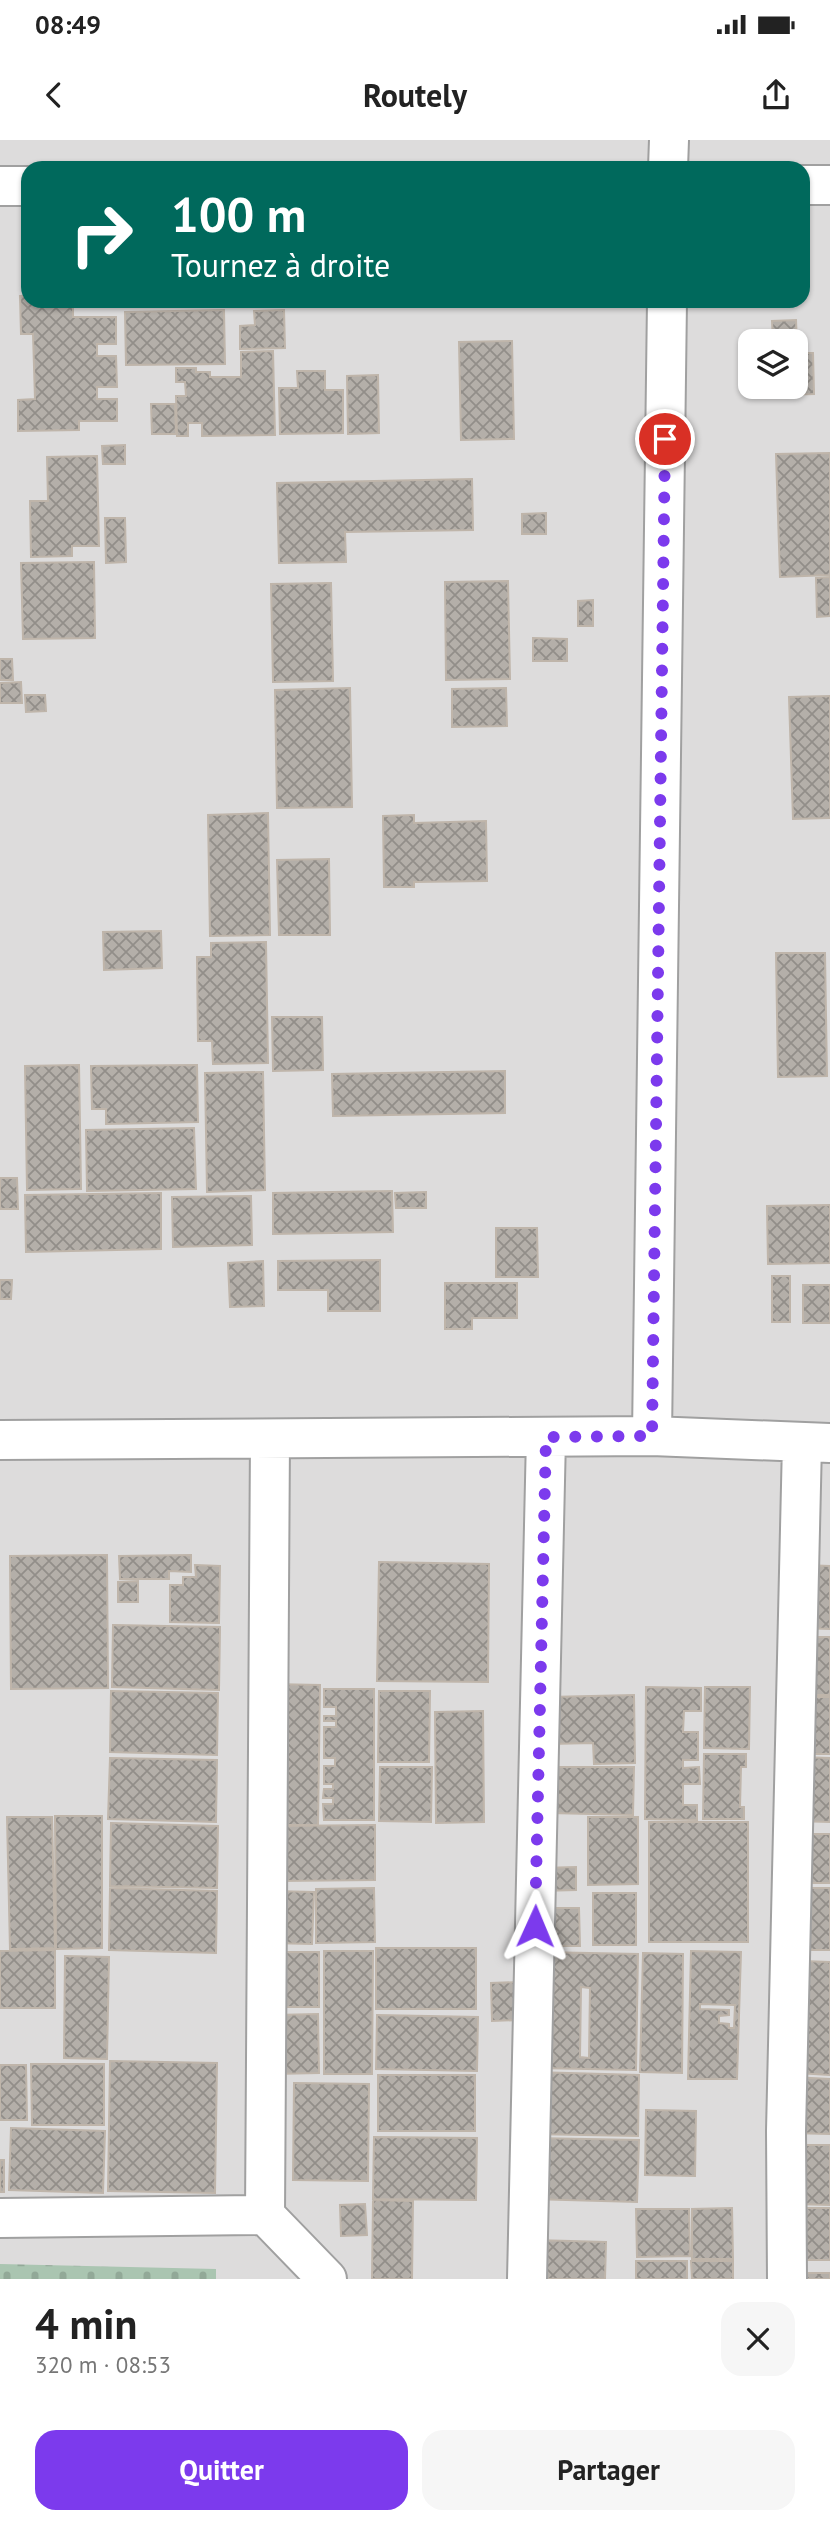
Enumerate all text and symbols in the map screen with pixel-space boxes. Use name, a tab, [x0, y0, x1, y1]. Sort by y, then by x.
text: 08:49	[35, 8, 101, 41]
text: Routely	[363, 74, 467, 116]
icon: back	[35, 76, 73, 114]
icon: share	[757, 76, 795, 114]
text: 100 m	[171, 182, 306, 246]
icon: right	[56, 189, 147, 280]
text: Tournez à droite	[171, 244, 390, 286]
map controls	[738, 329, 808, 399]
button: layers	[738, 329, 808, 399]
pin	[635, 409, 695, 469]
icon: arrive	[646, 420, 684, 458]
position arrow	[498, 1889, 572, 1963]
text: 4 min	[35, 2296, 137, 2351]
button: close	[721, 2302, 795, 2376]
text: 320 m · 08:53	[35, 2350, 171, 2379]
button: Quitter	[35, 2430, 408, 2510]
button: Partager	[422, 2430, 795, 2510]

